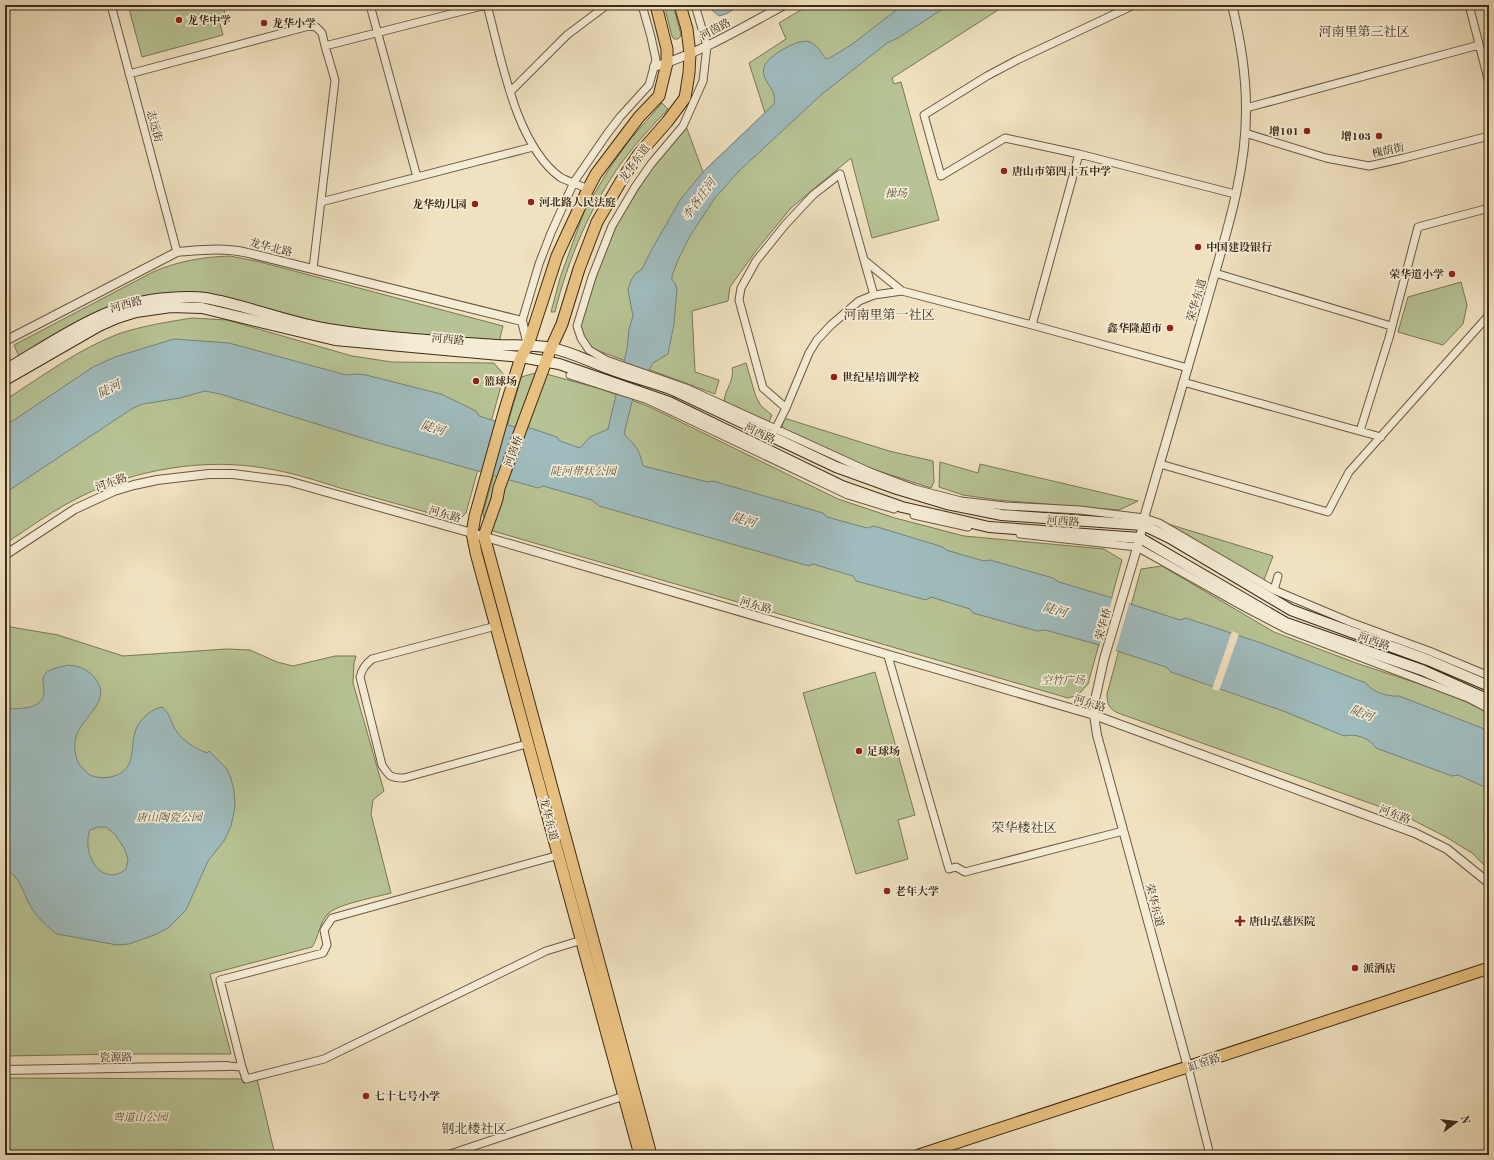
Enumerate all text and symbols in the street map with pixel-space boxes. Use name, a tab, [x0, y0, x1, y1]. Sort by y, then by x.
place label: 龙华中学	[187, 14, 231, 27]
marker: 龙华中学	[174, 15, 184, 25]
street label: 河茵路	[698, 16, 733, 43]
place label: 龙华小学	[272, 17, 316, 30]
marker: 龙华小学	[259, 18, 269, 28]
district label: 河南里第三社区	[1318, 25, 1410, 39]
street label: 志远街	[144, 109, 165, 144]
place label: 增101	[1269, 125, 1299, 138]
marker: 增101	[1302, 126, 1312, 136]
place label: 增103	[1341, 130, 1371, 143]
marker: 增103	[1374, 131, 1384, 141]
street label: 槐荫街	[1371, 140, 1406, 161]
street label: 龙华东道	[616, 142, 653, 185]
place label: 唐山市第四十五中学	[1012, 165, 1111, 178]
marker: 唐山市第四十五中学	[999, 166, 1009, 176]
water label: 李各庄河	[679, 174, 720, 223]
park label: 操场	[885, 187, 908, 200]
place label: 河北路人民法庭	[539, 196, 616, 209]
marker: 河北路人民法庭	[526, 197, 536, 207]
place label: 龙华幼儿园	[412, 198, 467, 211]
marker: 龙华幼儿园	[470, 199, 480, 209]
street label: 龙华北路	[248, 236, 294, 259]
place label: 中国建设银行	[1206, 241, 1272, 254]
marker: 中国建设银行	[1193, 242, 1203, 252]
place label: 荣华道小学	[1389, 268, 1444, 281]
marker: 荣华道小学	[1447, 269, 1457, 279]
street label: 荣华东道	[1184, 277, 1209, 323]
street label: 河西路	[109, 294, 144, 315]
district label: 河南里第一社区	[843, 308, 935, 322]
place label: 鑫华隆超市	[1107, 322, 1162, 335]
marker: 鑫华隆超市	[1165, 323, 1175, 333]
street label: 河西路	[431, 332, 465, 347]
place label: 世纪星培训学校	[842, 371, 919, 384]
marker: 世纪星培训学校	[829, 372, 839, 382]
place label: 篮球场	[484, 375, 517, 388]
marker: 篮球场	[471, 376, 481, 386]
water label: 陡河	[96, 377, 125, 401]
water label: 陡河	[419, 419, 448, 439]
street label: 河西路	[742, 420, 777, 447]
street label: 河茵桥	[502, 433, 525, 469]
park label: 陡河带状公园	[550, 465, 618, 478]
street label: 河东路	[93, 471, 129, 494]
street label: 河东路	[427, 504, 463, 525]
water label: 陡河	[731, 511, 759, 531]
street label: 河西路	[1046, 514, 1080, 529]
street label: 河东路	[738, 595, 774, 616]
water label: 陡河	[1042, 601, 1070, 621]
street label: 荣华桥	[1093, 606, 1114, 642]
street label: 河西路	[1356, 630, 1392, 653]
park label: 空竹广场	[1041, 674, 1086, 687]
street label: 河东路	[1072, 692, 1108, 715]
water label: 陡河	[1348, 703, 1377, 725]
place label: 足球场	[867, 745, 900, 758]
marker: 足球场	[854, 746, 864, 756]
street label: 龙华东道	[537, 796, 560, 842]
street label: 河东路	[1377, 803, 1413, 826]
park label: 唐山陶瓷公园	[136, 811, 204, 824]
district label: 荣华楼社区	[991, 821, 1057, 835]
street label: 荣华东道	[1143, 882, 1166, 928]
place label: 老年大学	[895, 885, 939, 898]
marker: 老年大学	[882, 886, 892, 896]
marker: 唐山弘慈医院	[1234, 915, 1246, 927]
place label: 唐山弘慈医院	[1249, 915, 1316, 928]
place label: 派酒店	[1363, 962, 1396, 975]
marker: 派酒店	[1350, 963, 1360, 973]
street label: 瓷源路	[99, 1051, 133, 1064]
street label: 缸窑路	[1186, 1051, 1222, 1074]
place label: 七十七号小学	[374, 1090, 440, 1103]
marker: 七十七号小学	[361, 1091, 371, 1101]
north arrow	[1436, 1102, 1476, 1142]
park label: 弯道山公园	[113, 1111, 169, 1124]
text: N	[1458, 1114, 1471, 1126]
district label: 钢北楼社区	[441, 1122, 507, 1136]

